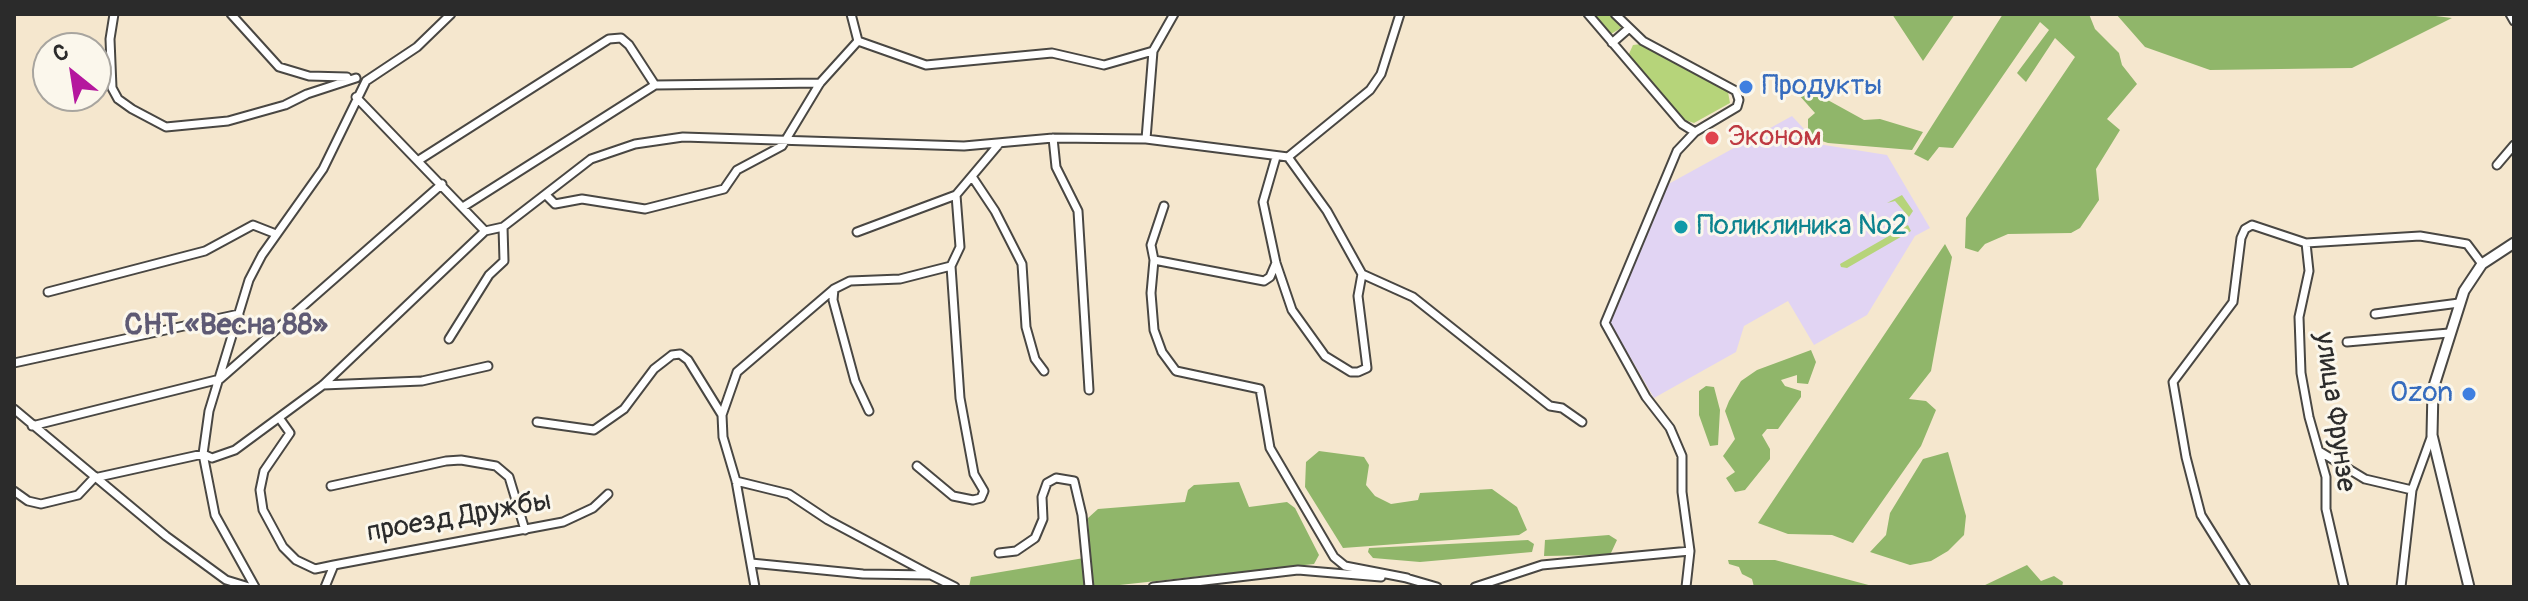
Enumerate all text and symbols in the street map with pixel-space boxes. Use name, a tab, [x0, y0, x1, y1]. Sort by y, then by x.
north arrow	[32, 32, 112, 112]
text: С	[48, 37, 74, 68]
place label: Продукты	[1762, 70, 1882, 104]
marker: Продукты	[1737, 78, 1755, 96]
place label: Эконом	[1728, 121, 1822, 155]
marker: Эконом	[1703, 129, 1721, 147]
place label: Поликлиника №2	[1697, 210, 1907, 244]
marker: Поликлиника №2	[1672, 218, 1690, 236]
district label: СНТ «Весна 88»	[124, 308, 328, 344]
street label: улица Фрунзе	[2306, 330, 2362, 494]
place label: Ozon	[2390, 377, 2453, 411]
marker: Ozon	[2460, 385, 2478, 403]
street label: проезд Дружбы	[364, 485, 554, 551]

